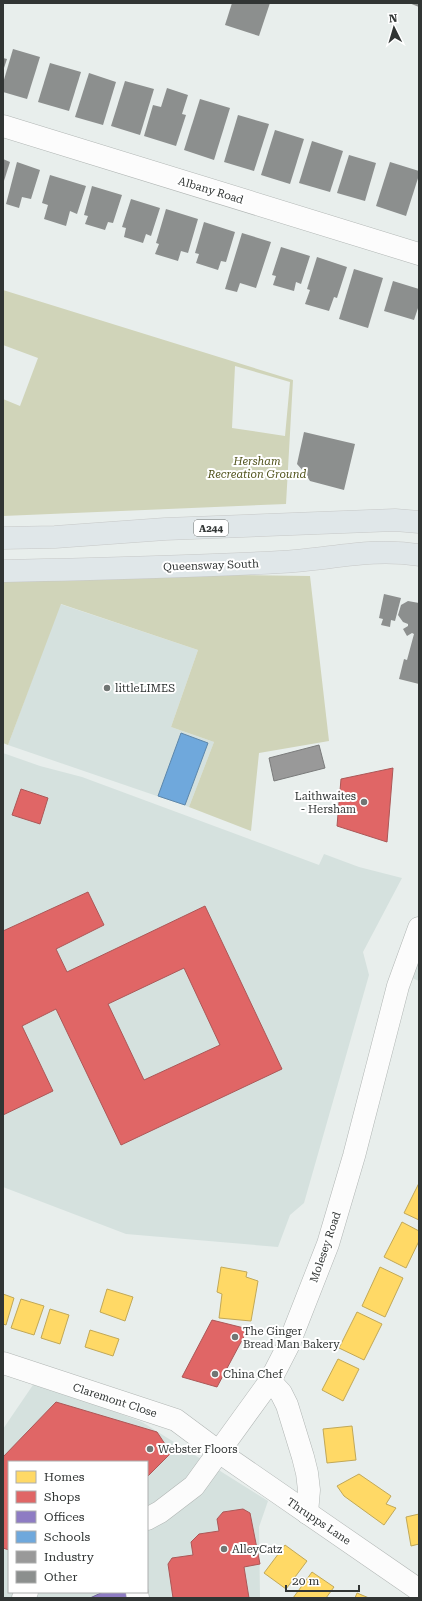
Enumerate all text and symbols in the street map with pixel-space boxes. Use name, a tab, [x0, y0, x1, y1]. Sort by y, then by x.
north arrow	[374, 8, 414, 48]
text: N	[388, 12, 398, 25]
street label: Albany Road	[177, 174, 245, 207]
park label: Hersham Recreation Ground	[207, 455, 306, 481]
road number: A244	[194, 520, 228, 536]
street label: Queensway South	[163, 557, 259, 574]
place label: littleLIMES	[115, 682, 175, 695]
marker: littleLIMES	[102, 683, 112, 693]
place label: Laithwaites - Hersham	[295, 790, 356, 816]
marker: Laithwaites - Hersham	[359, 797, 369, 807]
street label: Molesey Road	[307, 1210, 344, 1284]
place label: The Ginger Bread Man Bakery	[243, 1325, 340, 1351]
marker: The Ginger Bread Man Bakery	[230, 1332, 240, 1342]
place label: China Chef	[223, 1368, 283, 1381]
marker: China Chef	[210, 1369, 220, 1379]
street label: Claremont Close	[71, 1381, 159, 1420]
place label: Webster Floors	[158, 1443, 238, 1456]
marker: Webster Floors	[145, 1444, 155, 1454]
legend	[8, 1461, 148, 1593]
text: Homes	[44, 1470, 85, 1484]
text: Shops	[44, 1490, 80, 1504]
street label: Thrupps Lane	[284, 1495, 353, 1548]
text: Offices	[44, 1510, 85, 1524]
text: Schools	[44, 1530, 91, 1544]
place label: AlleyCatz	[232, 1543, 282, 1556]
marker: AlleyCatz	[219, 1544, 229, 1554]
text: Industry	[44, 1550, 95, 1564]
scale bar	[286, 1567, 359, 1593]
text: Other	[44, 1570, 77, 1584]
text: 20 m	[292, 1574, 319, 1588]

